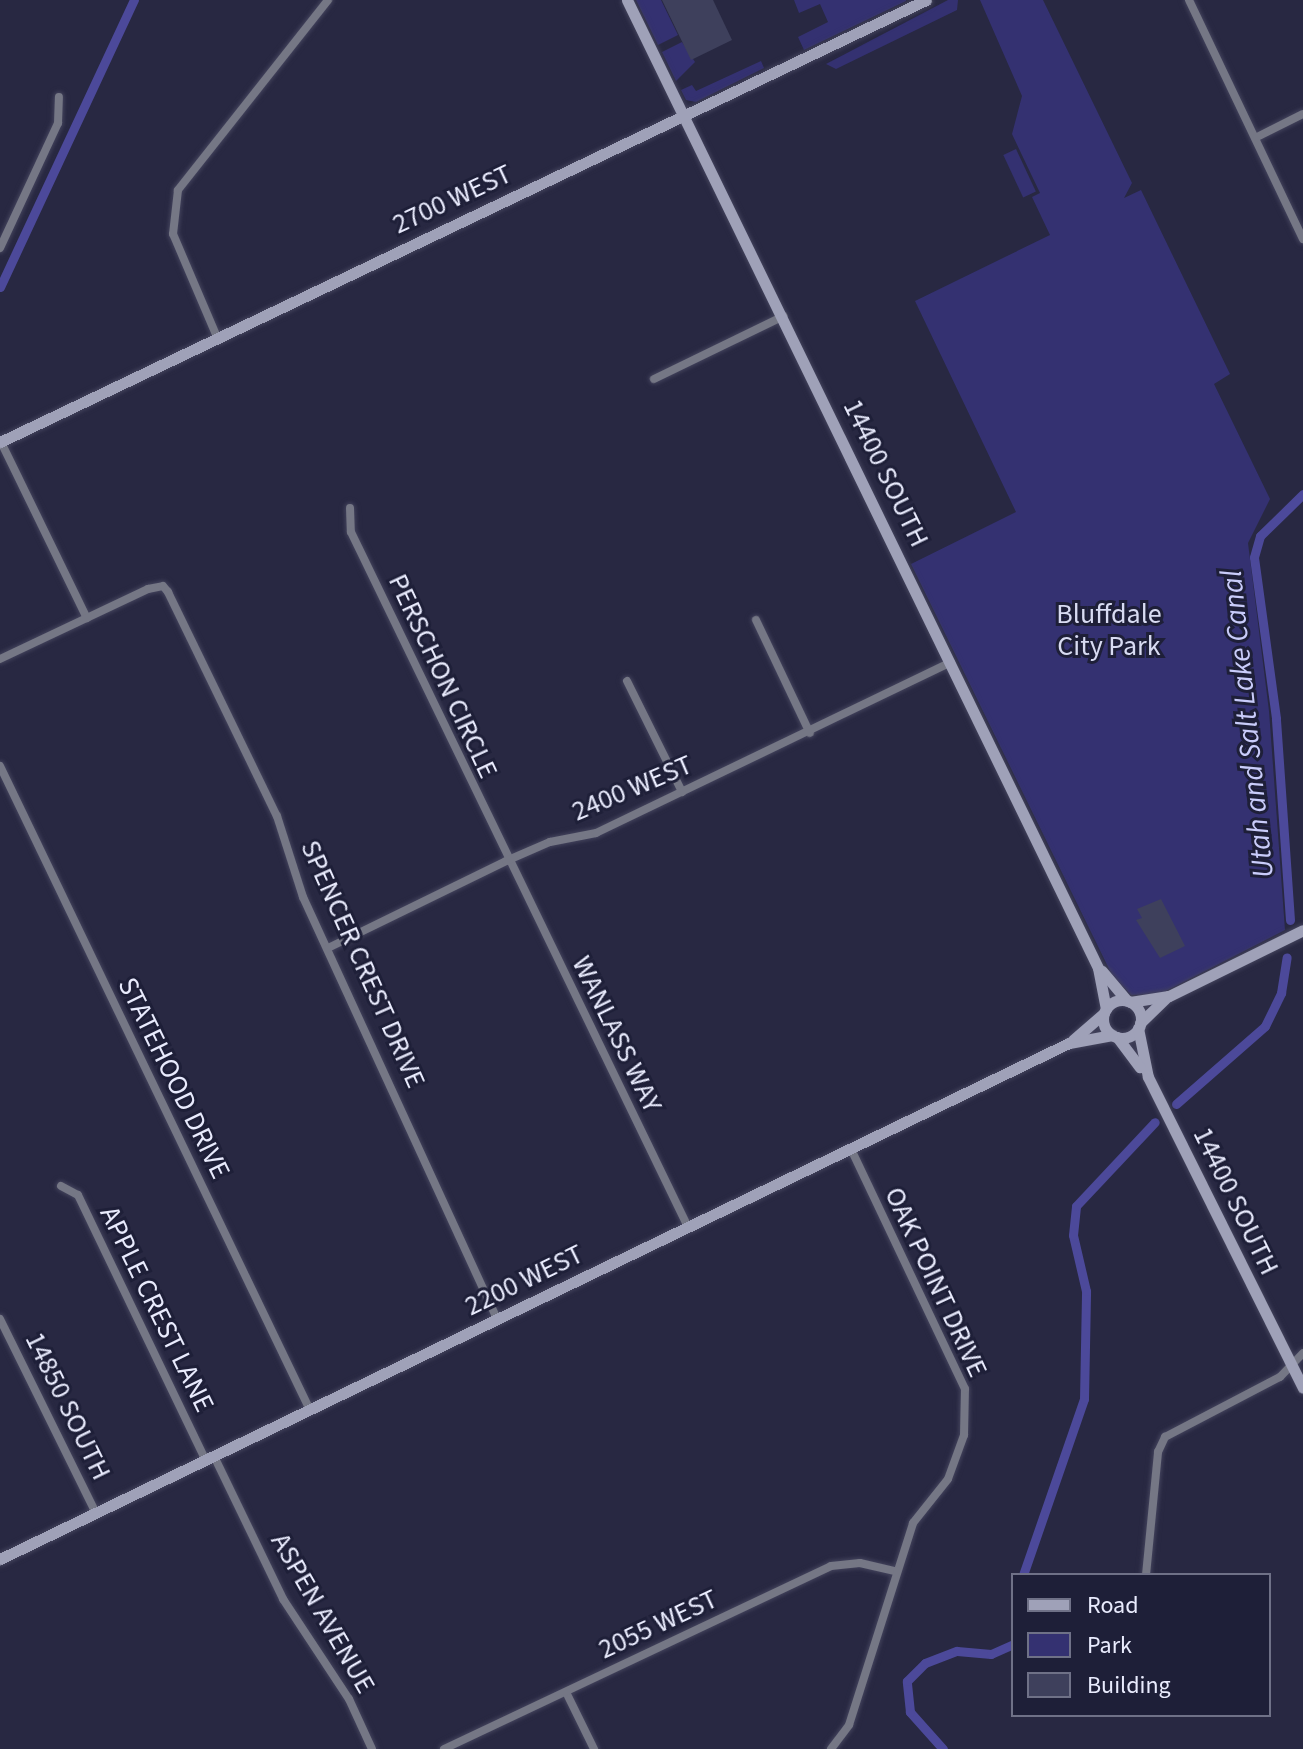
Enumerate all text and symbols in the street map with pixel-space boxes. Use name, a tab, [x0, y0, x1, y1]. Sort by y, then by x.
street label: 2700 WEST	[387, 157, 517, 241]
street label: 14400 SOUTH	[836, 394, 936, 552]
water label: Utah and Salt Lake Canal	[1214, 568, 1282, 880]
street label: PERSCHON CIRCLE	[381, 569, 505, 783]
park label: Bluffdale City Park	[1056, 597, 1162, 663]
street label: 2400 WEST	[567, 748, 697, 828]
street label: SPENCER CREST DRIVE	[293, 835, 433, 1093]
street label: WANLASS WAY	[565, 950, 669, 1118]
street label: STATEHOOD DRIVE	[111, 972, 237, 1184]
street label: 14400 SOUTH	[1186, 1122, 1286, 1280]
street label: OAK POINT DRIVE	[877, 1182, 995, 1382]
street label: APPLE CREST LANE	[93, 1201, 221, 1417]
street label: 2200 WEST	[459, 1237, 589, 1323]
street label: 14850 SOUTH	[18, 1327, 118, 1485]
street label: ASPEN AVENUE	[264, 1527, 382, 1699]
legend	[1011, 1573, 1271, 1717]
street label: 2055 WEST	[593, 1582, 723, 1666]
text: Road	[1087, 1588, 1139, 1623]
text: Park	[1087, 1628, 1132, 1663]
text: Building	[1087, 1668, 1171, 1703]

